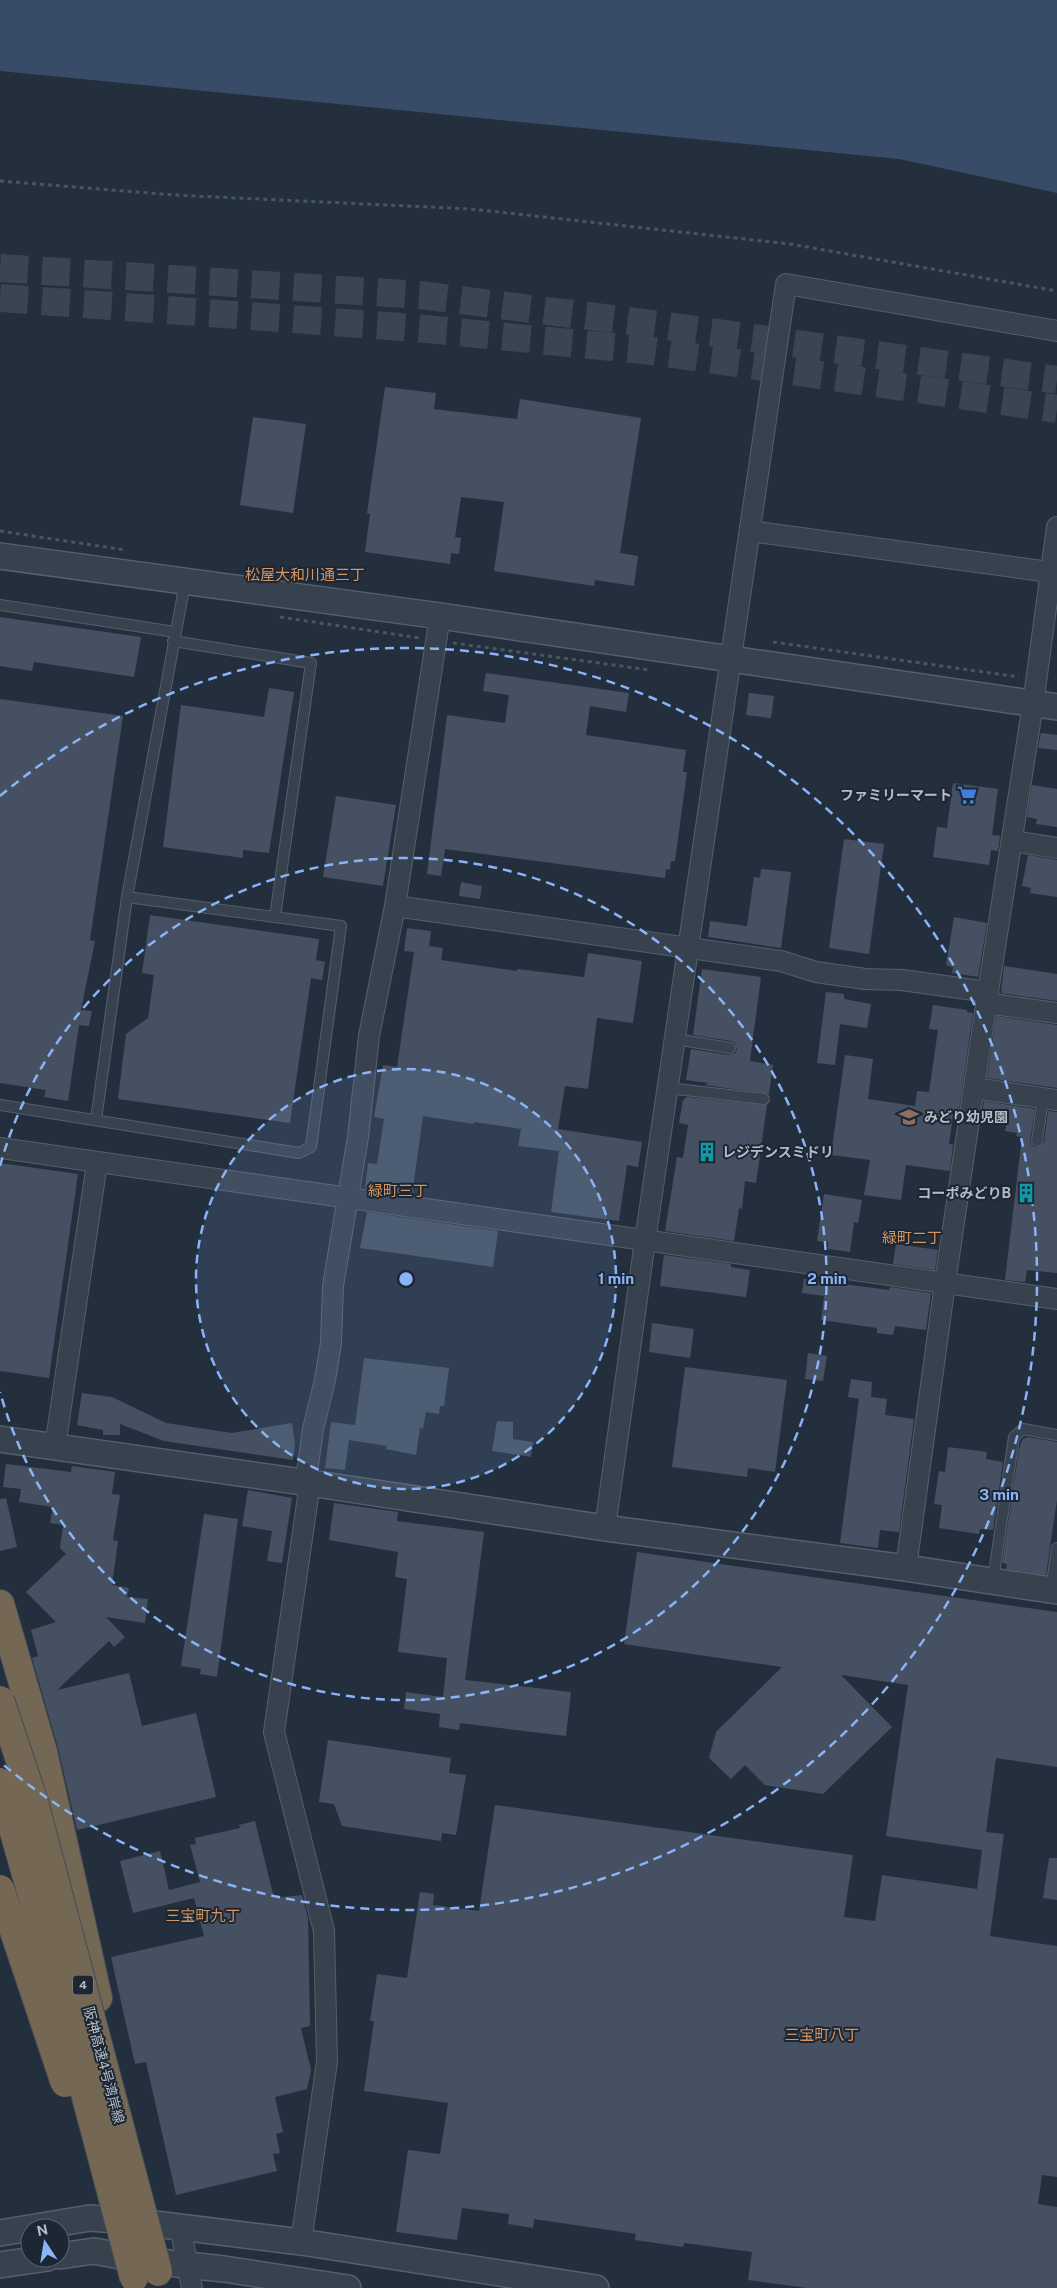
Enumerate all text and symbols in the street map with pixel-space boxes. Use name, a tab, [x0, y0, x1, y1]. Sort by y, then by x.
district label: 松屋大和川通三丁	[245, 566, 365, 583]
supermarket icon: ファミリーマート	[956, 784, 978, 806]
place label: ファミリーマート	[840, 787, 952, 803]
school or university icon: みどり幼児園	[898, 1106, 920, 1128]
place label: みどり幼児園	[924, 1109, 1008, 1125]
building icon: レジデンスミドリ	[696, 1141, 718, 1163]
place label: レジデンスミドリ	[722, 1144, 834, 1160]
district label: 緑町三丁	[368, 1182, 428, 1199]
building icon: コーポみどりB	[1015, 1182, 1037, 1204]
place label: コーポみどりB	[917, 1185, 1011, 1201]
district label: 緑町二丁	[882, 1229, 942, 1246]
centre of rings	[397, 1270, 415, 1288]
text: 1 min	[598, 1270, 634, 1287]
text: 2 min	[807, 1270, 847, 1287]
text: 3 min	[979, 1486, 1019, 1503]
district label: 三宝町九丁	[165, 1907, 241, 1924]
road number: 4	[73, 1976, 93, 1994]
street label: 阪神高速4号湾岸線	[81, 2005, 127, 2125]
district label: 三宝町八丁	[784, 2026, 860, 2043]
north arrow	[20, 2218, 70, 2268]
text: N	[35, 2221, 49, 2239]

